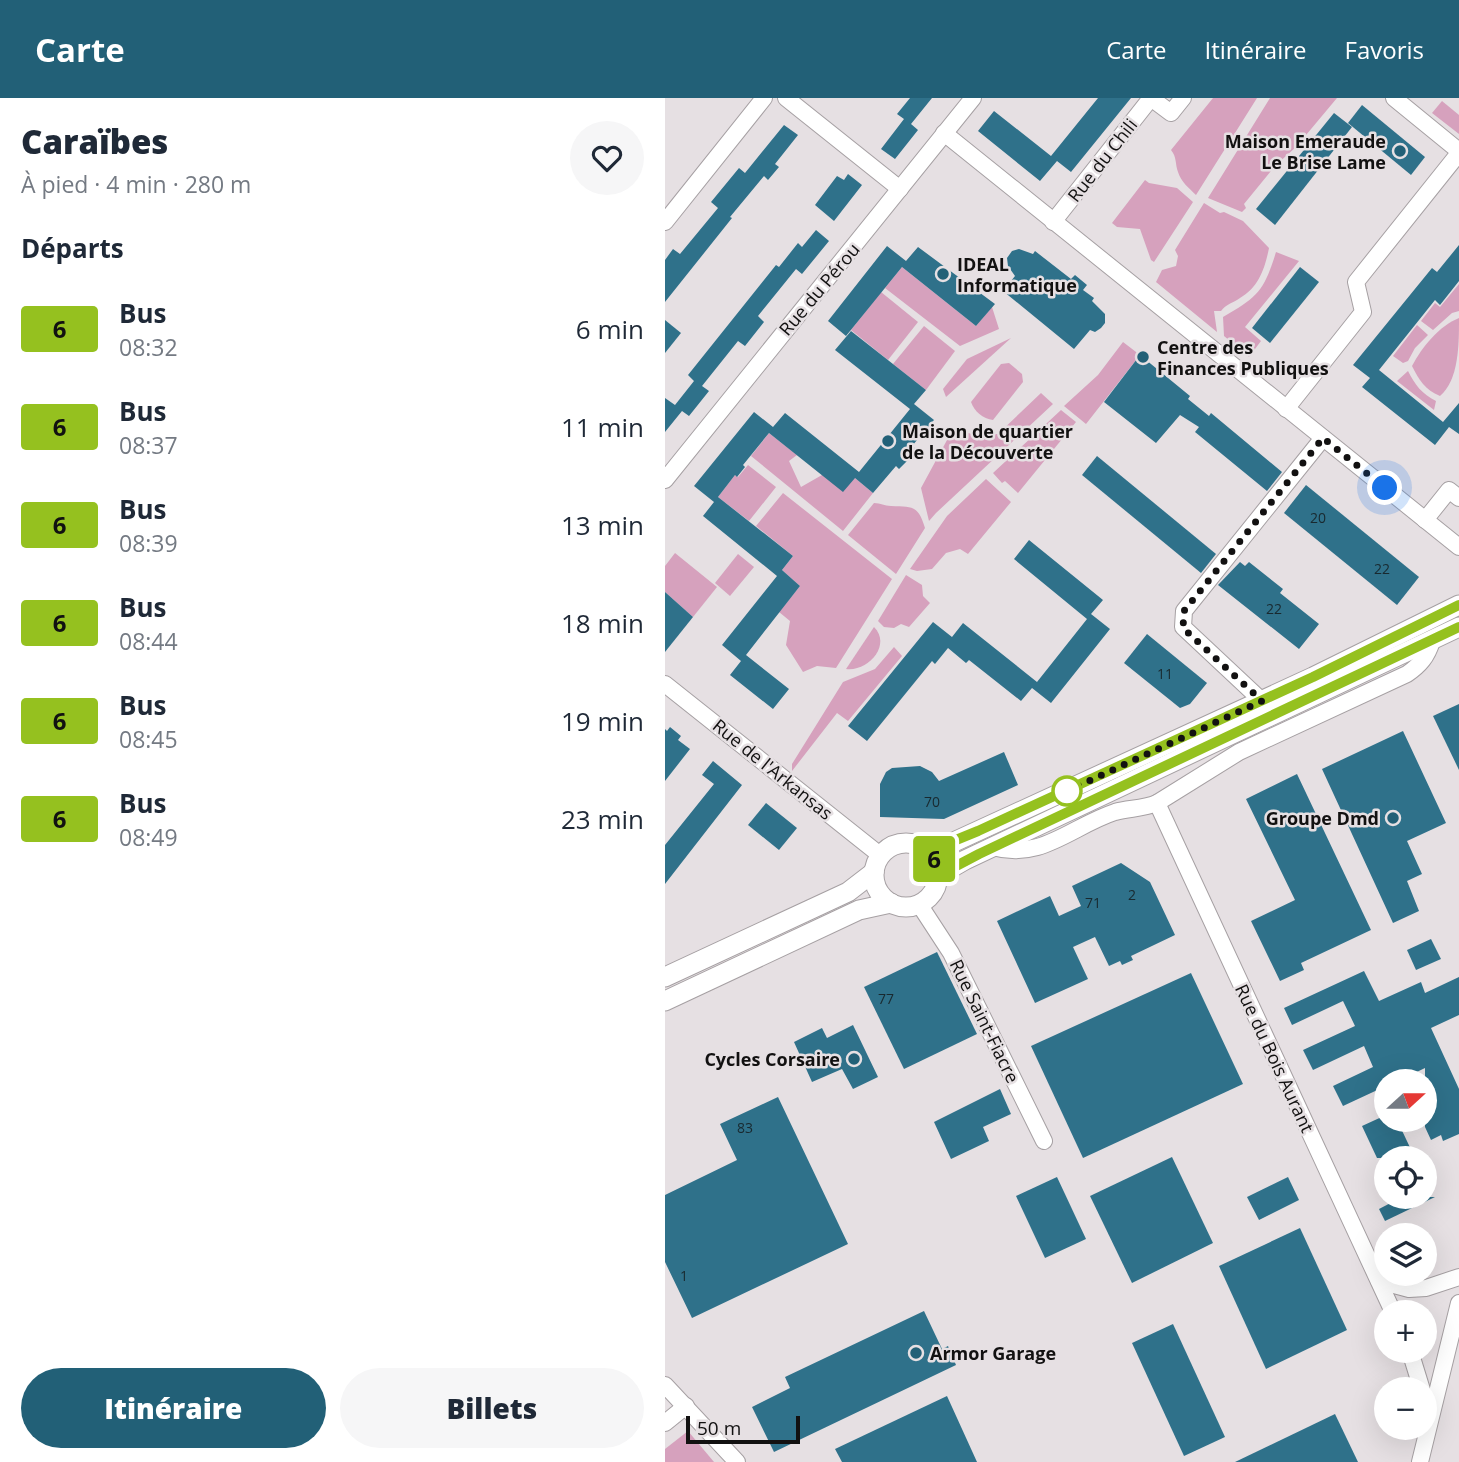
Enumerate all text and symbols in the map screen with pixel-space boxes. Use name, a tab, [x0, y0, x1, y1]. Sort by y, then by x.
text: Carte	[35, 27, 125, 72]
text: Carte	[1106, 33, 1167, 66]
text: Itinéraire	[1205, 33, 1307, 66]
text: Favoris	[1345, 33, 1424, 66]
street label: Rue du Chili	[1062, 113, 1142, 207]
text: Caraïbes	[21, 119, 168, 164]
button: heart	[570, 121, 644, 195]
place label: Maison Emeraude Le Brise Lame	[1225, 129, 1386, 174]
marker: Maison Emeraude Le Brise Lame	[1392, 143, 1408, 159]
text: À pied · 4 min · 280 m	[21, 168, 251, 200]
text: Départs	[21, 230, 124, 266]
street label: Rue du Pérou	[773, 238, 865, 340]
place label: IDEAL Informatique	[957, 252, 1077, 297]
marker: IDEAL Informatique	[935, 266, 951, 282]
text: Bus	[119, 295, 166, 331]
text: 6 min	[576, 311, 644, 347]
text: 6	[53, 312, 66, 345]
text: 08:32	[119, 331, 178, 363]
place label: Centre des Finances Publiques	[1157, 335, 1329, 380]
marker: Centre des Finances Publiques	[1135, 349, 1151, 365]
text: Bus	[119, 393, 166, 429]
text: 11 min	[561, 409, 644, 445]
text: 6	[53, 410, 66, 443]
place label: Maison de quartier de la Découverte	[902, 419, 1073, 464]
text: 08:37	[119, 429, 178, 461]
marker: Maison de quartier de la Découverte	[880, 433, 896, 449]
your location	[1367, 470, 1402, 505]
text: Bus	[119, 491, 166, 527]
text: 13 min	[561, 507, 644, 543]
text: 6	[53, 508, 66, 541]
house number: 20	[1310, 508, 1326, 527]
text: 08:39	[119, 527, 178, 559]
house number: 22	[1374, 559, 1390, 578]
text: Bus	[119, 589, 166, 625]
house number: 22	[1266, 599, 1282, 618]
text: 18 min	[561, 605, 644, 641]
text: 6	[53, 606, 66, 639]
text: 08:44	[119, 625, 178, 657]
house number: 11	[1157, 664, 1173, 683]
text: Bus	[119, 687, 166, 723]
text: 19 min	[561, 703, 644, 739]
text: 6	[53, 704, 66, 737]
street label: Rue de l'Arkansas	[708, 713, 838, 825]
text: 08:45	[119, 723, 178, 755]
unlabelled marker	[1052, 776, 1082, 806]
text: Bus	[119, 785, 166, 821]
house number: 70	[924, 792, 940, 811]
text: 23 min	[561, 801, 644, 837]
text: 6	[53, 802, 66, 835]
place label: Groupe Dmd	[1266, 806, 1379, 830]
marker: Groupe Dmd	[1385, 810, 1401, 826]
text: 08:49	[119, 821, 178, 853]
line badge: 6	[911, 836, 957, 882]
text: 6	[927, 842, 941, 875]
house number: 2	[1128, 885, 1136, 904]
house number: 71	[1085, 893, 1101, 912]
street label: Rue Saint-Fiacre	[945, 955, 1025, 1087]
street label: Rue du Bois Aurant	[1230, 980, 1320, 1136]
house number: 77	[878, 989, 894, 1008]
place label: Cycles Corsaire	[704, 1047, 840, 1071]
marker: Cycles Corsaire	[846, 1051, 862, 1067]
north arrow	[1374, 1069, 1437, 1132]
map controls	[1374, 1069, 1437, 1440]
house number: 83	[737, 1118, 753, 1137]
button: locate	[1374, 1146, 1437, 1209]
button: layers	[1374, 1223, 1437, 1286]
house number: 1	[680, 1266, 688, 1285]
button: +	[1374, 1300, 1437, 1363]
place label: Armor Garage	[930, 1341, 1056, 1365]
marker: Armor Garage	[908, 1345, 924, 1361]
button: Itinéraire	[21, 1368, 326, 1448]
button: Billets	[340, 1368, 644, 1448]
button: −	[1374, 1377, 1437, 1440]
scale bar	[686, 1413, 800, 1445]
text: 50 m	[697, 1415, 741, 1441]

